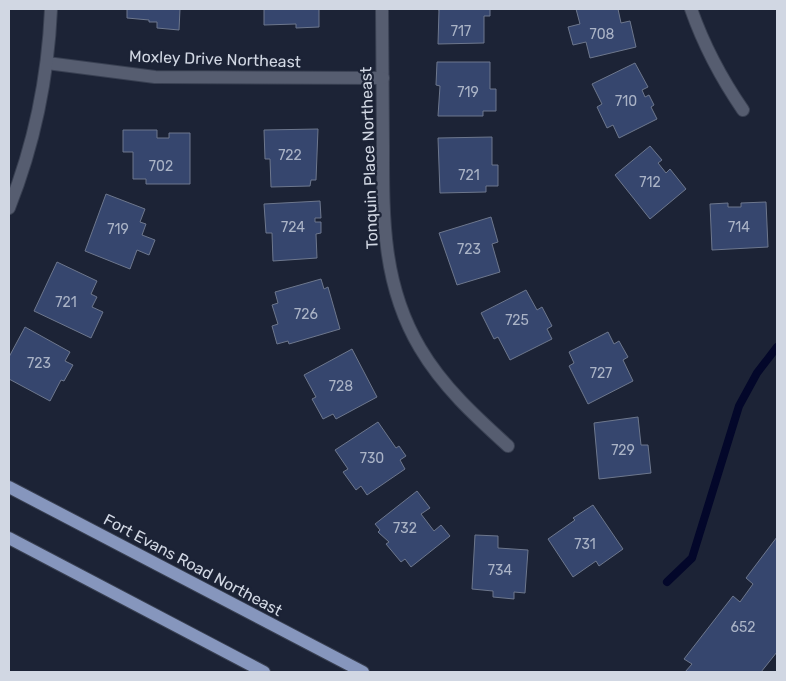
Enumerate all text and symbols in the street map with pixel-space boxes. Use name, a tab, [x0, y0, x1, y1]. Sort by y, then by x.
house number: 717	[451, 23, 471, 40]
house number: 708	[590, 26, 615, 43]
street label: Moxley Drive Northeast	[129, 47, 301, 71]
street label: Tonquin Place Northeast	[356, 66, 382, 250]
house number: 719	[457, 84, 479, 101]
house number: 710	[615, 93, 637, 110]
house number: 722	[278, 147, 302, 164]
house number: 702	[149, 158, 173, 175]
house number: 721	[458, 167, 480, 184]
house number: 712	[639, 174, 661, 191]
house number: 724	[281, 219, 305, 236]
house number: 714	[728, 219, 750, 236]
house number: 719	[107, 221, 129, 238]
house number: 723	[457, 241, 481, 258]
house number: 721	[55, 294, 77, 311]
house number: 726	[294, 306, 318, 323]
house number: 725	[505, 312, 529, 329]
house number: 723	[27, 355, 51, 372]
house number: 727	[590, 365, 612, 382]
house number: 728	[329, 378, 353, 395]
house number: 729	[611, 442, 635, 459]
house number: 730	[360, 450, 384, 467]
street label: Fort Evans Road Northeast	[100, 510, 286, 620]
house number: 732	[393, 520, 417, 537]
house number: 731	[574, 536, 596, 553]
house number: 734	[488, 562, 512, 579]
house number: 652	[731, 619, 755, 636]

